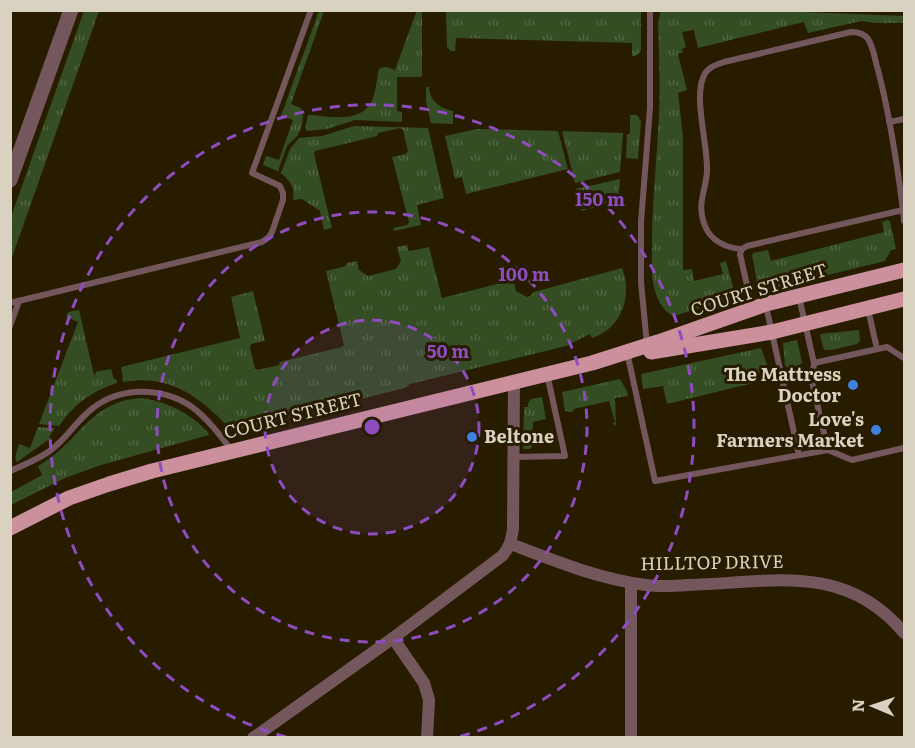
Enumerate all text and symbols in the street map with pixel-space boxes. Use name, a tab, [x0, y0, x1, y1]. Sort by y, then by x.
text: 150 m	[575, 185, 625, 212]
street label: COURT STREET	[687, 255, 830, 322]
text: 100 m	[498, 260, 550, 287]
text: 50 m	[427, 337, 469, 364]
place label: The Mattress Doctor	[724, 360, 841, 408]
marker: The Mattress Doctor	[846, 378, 860, 392]
street label: COURT STREET	[221, 384, 365, 445]
place label: Love's Farmers Market	[716, 405, 864, 453]
centre of rings	[362, 417, 382, 437]
place label: Beltone	[484, 422, 554, 449]
marker: Love's Farmers Market	[869, 423, 883, 437]
marker: Beltone	[465, 430, 479, 444]
street label: HILLTOP DRIVE	[640, 547, 784, 576]
north arrow	[843, 676, 903, 736]
text: N	[845, 698, 869, 713]

